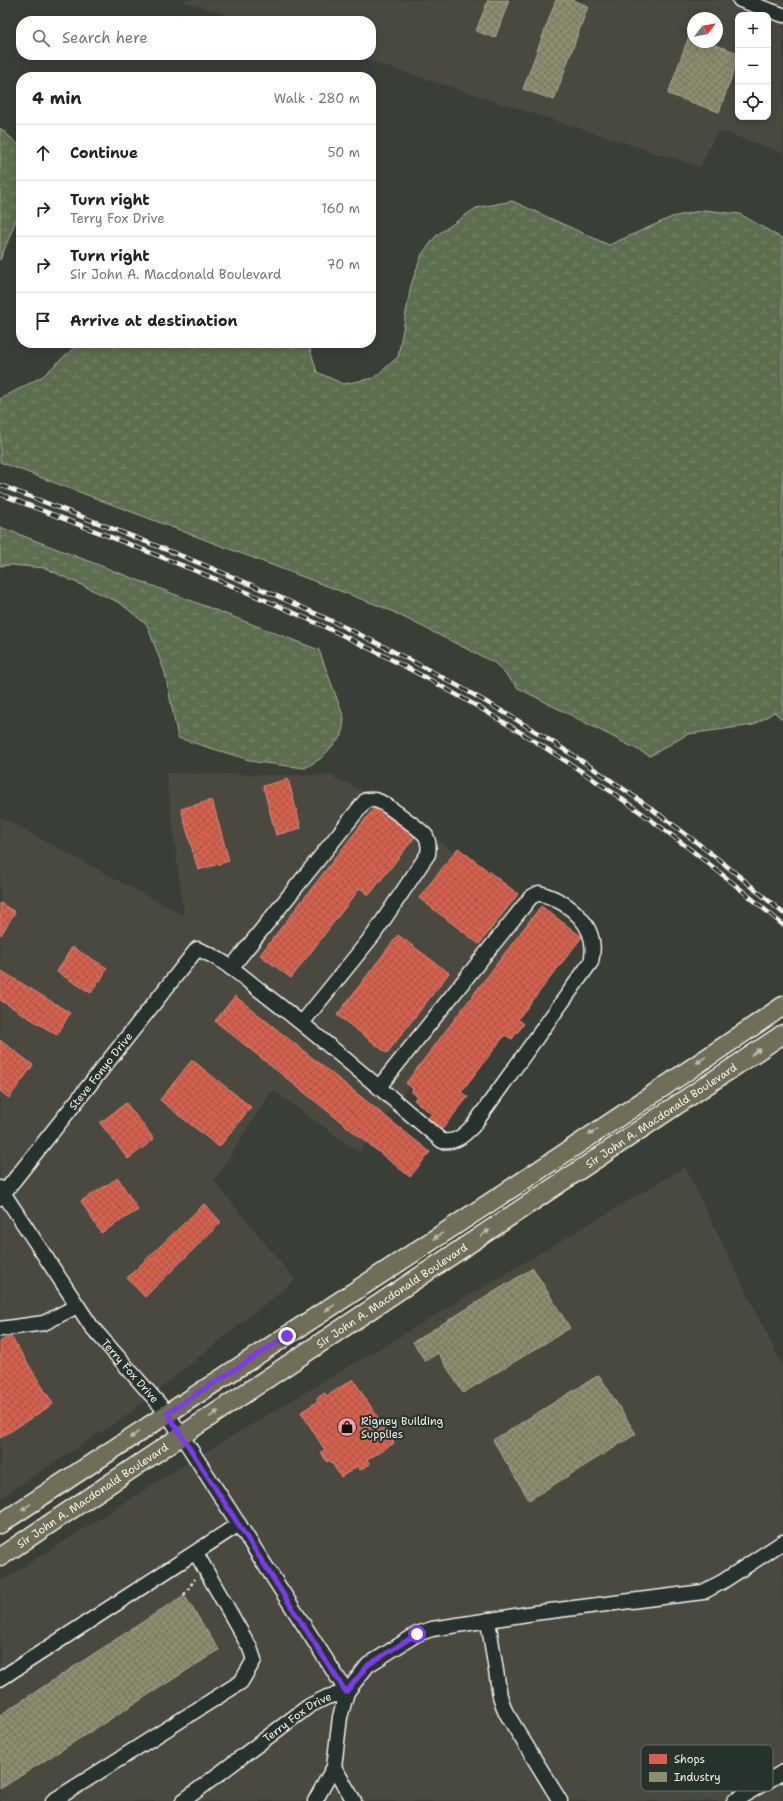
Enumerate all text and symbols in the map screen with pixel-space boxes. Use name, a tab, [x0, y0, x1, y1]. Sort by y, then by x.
north arrow	[687, 12, 723, 48]
map controls	[735, 12, 771, 120]
button: +	[735, 12, 771, 48]
search box	[16, 16, 376, 60]
icon: search	[30, 27, 52, 49]
text: Search here	[62, 28, 148, 48]
button: −	[735, 48, 771, 84]
button: locate	[735, 84, 771, 120]
text: 4 min	[32, 87, 82, 109]
text: Walk · 280 m	[274, 90, 360, 107]
icon: ahead	[32, 142, 54, 164]
text: Continue	[70, 143, 138, 163]
text: 50 m	[327, 144, 360, 161]
text: Turn right	[70, 190, 150, 210]
icon: right	[32, 198, 54, 220]
text: 160 m	[322, 200, 360, 217]
text: Terry Fox Drive	[70, 210, 165, 227]
text: Turn right	[70, 246, 150, 266]
icon: right	[32, 254, 54, 276]
text: 70 m	[326, 256, 360, 273]
text: Sir John A. Macdonald Boulevard	[70, 266, 281, 283]
icon: arrive	[32, 310, 54, 332]
text: Arrive at destination	[70, 311, 238, 331]
street label: Steve Fonyo Drive	[65, 1029, 136, 1113]
one-way arrow	[751, 1048, 761, 1056]
one-way arrow	[695, 1057, 707, 1064]
street label: Sir John A. Macdonald Boulevard	[582, 1059, 740, 1171]
one-way arrow	[587, 1129, 599, 1136]
one-way arrow	[480, 1229, 490, 1237]
one-way arrow	[433, 1232, 443, 1240]
street label: Sir John A. Macdonald Boulevard	[313, 1239, 470, 1351]
one-way arrow	[325, 1304, 335, 1312]
route end	[278, 1327, 296, 1345]
street label: Terry Fox Drive	[98, 1336, 162, 1406]
one-way arrow	[209, 1410, 219, 1418]
place label: Rigney Building Supplies	[361, 1414, 444, 1442]
shop icon: Rigney Building Supplies	[336, 1416, 358, 1438]
one-way arrow	[129, 1431, 139, 1439]
street label: Sir John A. Macdonald Boulevard	[14, 1439, 171, 1551]
one-way arrow	[21, 1503, 31, 1511]
route start	[408, 1625, 426, 1643]
street label: Terry Fox Drive	[260, 1689, 333, 1746]
legend	[641, 1745, 773, 1791]
text: Shops	[674, 1752, 705, 1767]
text: Industry	[674, 1770, 721, 1785]

